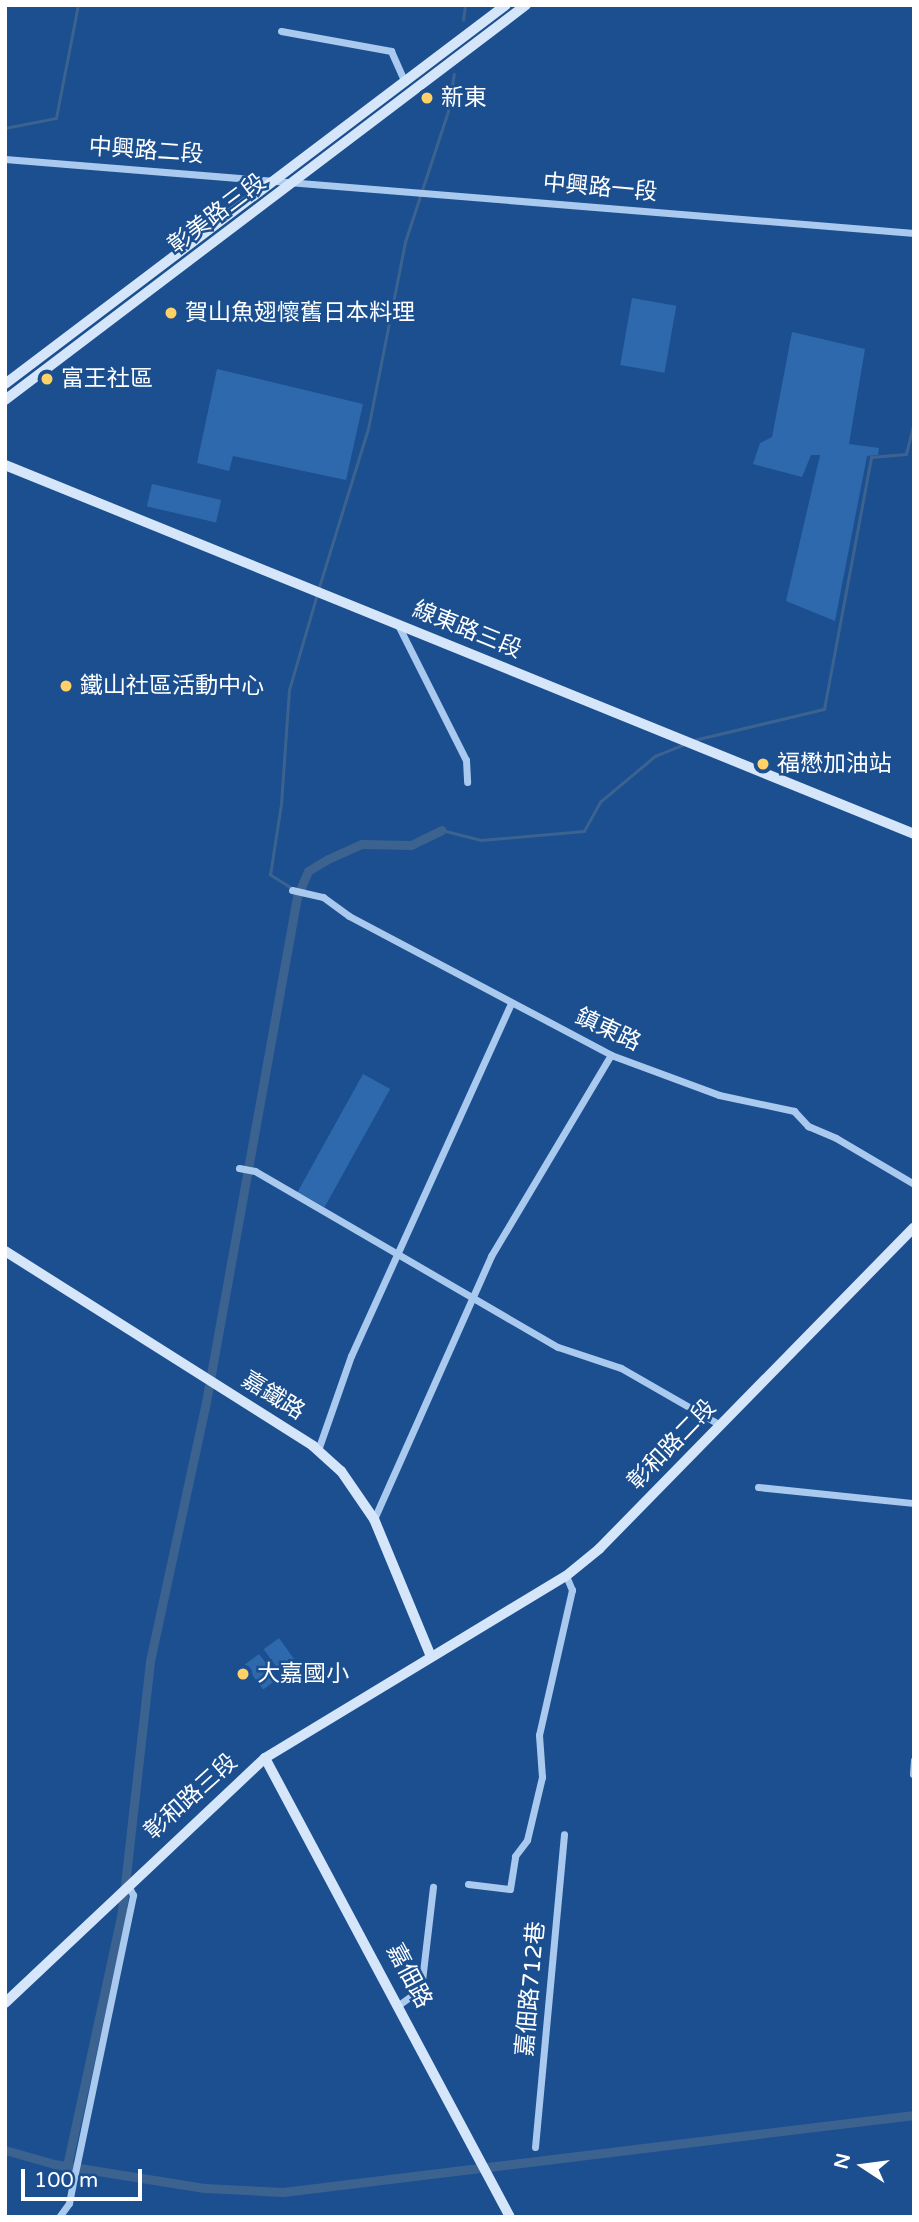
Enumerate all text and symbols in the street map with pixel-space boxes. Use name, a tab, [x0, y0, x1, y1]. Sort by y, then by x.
place label: 新東	[441, 84, 487, 112]
marker: 新東	[419, 90, 435, 106]
street label: 中興路二段	[88, 133, 204, 169]
street label: 彰美路三段	[163, 168, 271, 260]
street label: 中興路一段	[542, 169, 658, 207]
place label: 賀山魚翅懷舊日本料理	[185, 299, 415, 327]
marker: 賀山魚翅懷舊日本料理	[163, 305, 179, 321]
place label: 富王社區	[61, 365, 153, 393]
marker: 富王社區	[39, 371, 55, 387]
street label: 線東路三段	[409, 596, 525, 664]
place label: 鐵山社區活動中心	[80, 672, 264, 700]
marker: 鐵山社區活動中心	[58, 678, 74, 694]
place label: 福懋加油站	[777, 750, 892, 778]
marker: 福懋加油站	[755, 756, 771, 772]
street label: 鎮東路	[571, 1003, 645, 1057]
street label: 嘉鐵路	[236, 1366, 310, 1426]
street label: 彰和路二段	[622, 1394, 722, 1496]
place label: 大嘉國小	[257, 1660, 349, 1688]
marker: 大嘉國小	[235, 1666, 251, 1682]
street label: 彰和路三段	[139, 1748, 243, 1846]
street label: 嘉佃路712巷	[511, 1920, 551, 2058]
street label: 嘉佃路	[381, 1939, 437, 2013]
north arrow	[828, 2131, 898, 2201]
text: N	[830, 2151, 855, 2171]
scale bar	[24, 2156, 145, 2200]
text: 100 m	[34, 2168, 98, 2193]

